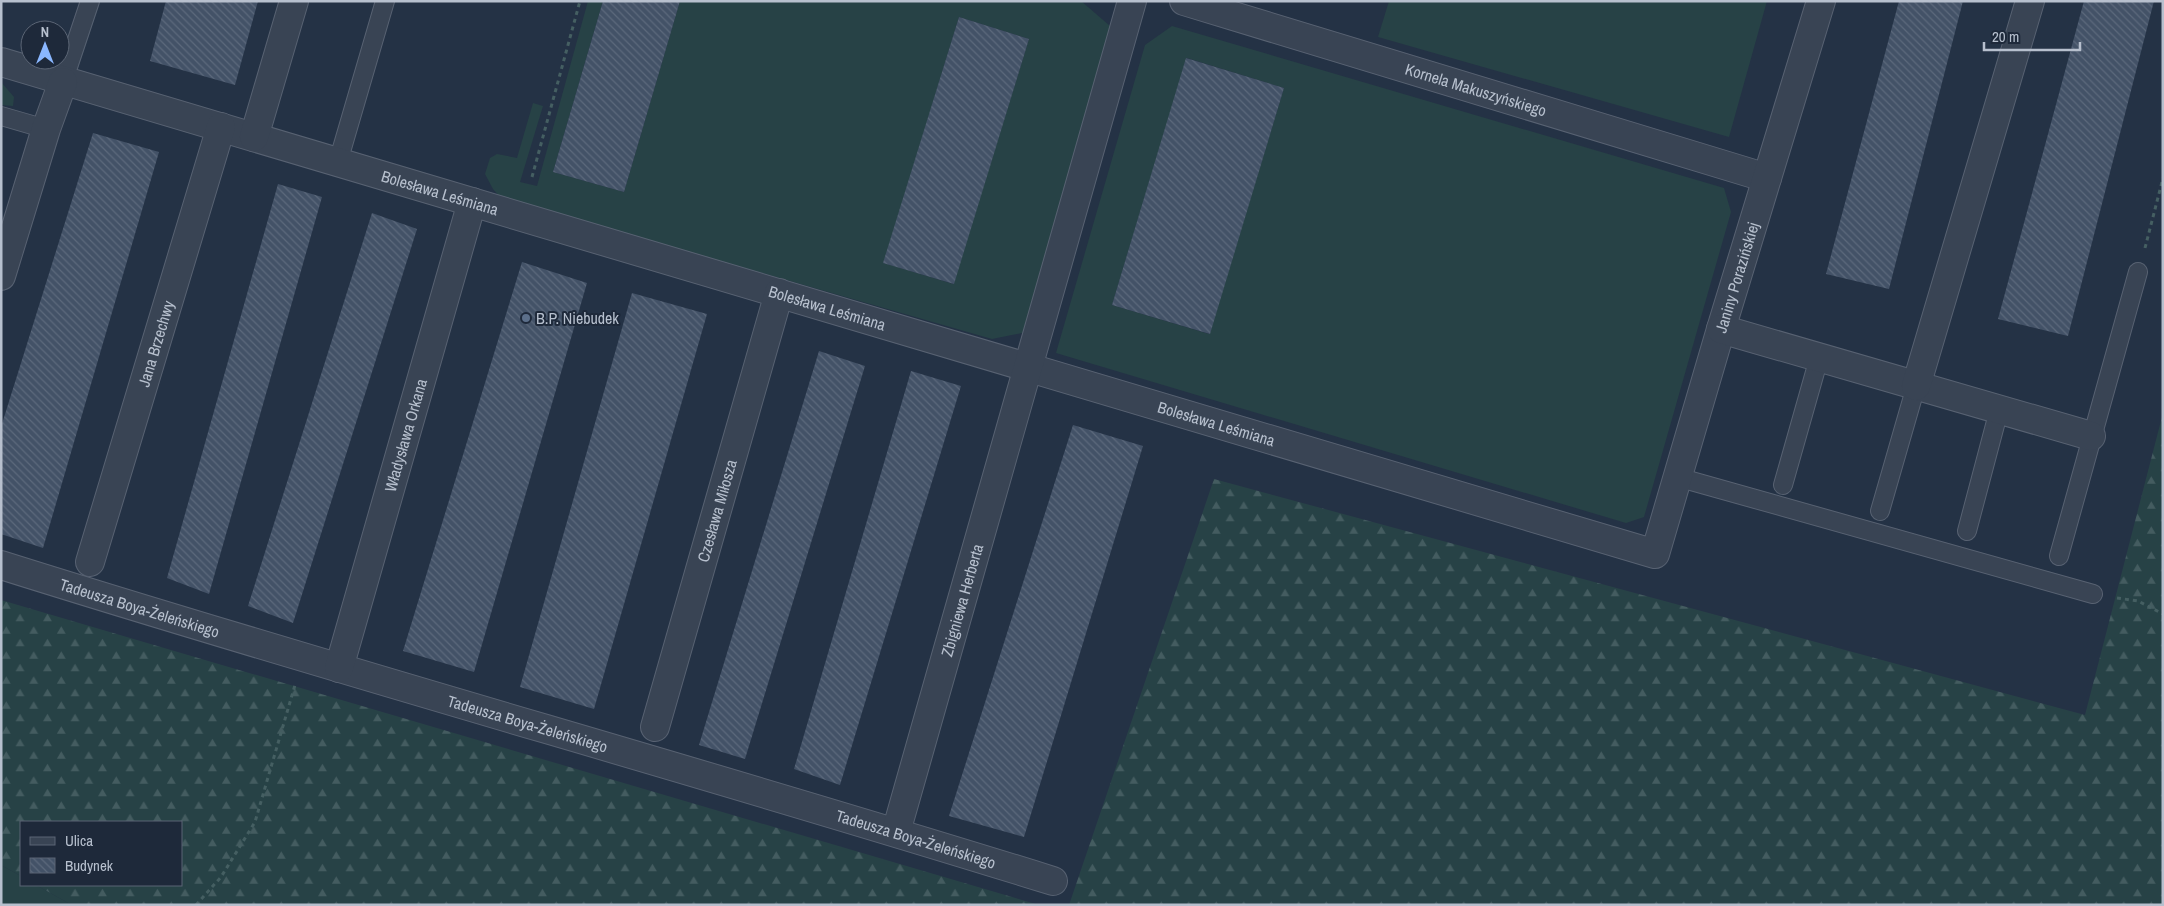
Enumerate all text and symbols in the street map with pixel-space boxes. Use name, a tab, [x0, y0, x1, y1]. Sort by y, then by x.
north arrow	[20, 20, 70, 70]
scale bar	[1984, 20, 2080, 52]
text: N	[41, 23, 49, 41]
text: 20 m	[1992, 26, 2019, 47]
street label: Kornela Makuszyńskiego	[1402, 58, 1549, 121]
street label: Bolesława Leśmiana	[379, 165, 502, 221]
street label: Janiny Porazińskiej	[1709, 219, 1764, 335]
street label: Bolesława Leśmiana	[766, 280, 889, 336]
street label: Jana Brzechwy	[132, 297, 179, 389]
place label: B.P. Niebudek	[536, 307, 619, 329]
marker: B.P. Niebudek	[520, 312, 532, 324]
street label: Władysława Orkana	[379, 375, 432, 494]
street label: Bolesława Leśmiana	[1155, 396, 1278, 452]
street label: Czesława Miłosza	[692, 456, 742, 565]
street label: Zbigniewa Herberta	[935, 541, 988, 659]
street label: Tadeusza Boya-Żeleńskiego	[57, 573, 222, 643]
street label: Tadeusza Boya-Żeleńskiego	[445, 690, 610, 758]
street label: Tadeusza Boya-Żeleńskiego	[833, 804, 998, 874]
legend	[20, 821, 182, 886]
text: Ulica	[65, 830, 93, 851]
text: Budynek	[65, 855, 114, 876]

